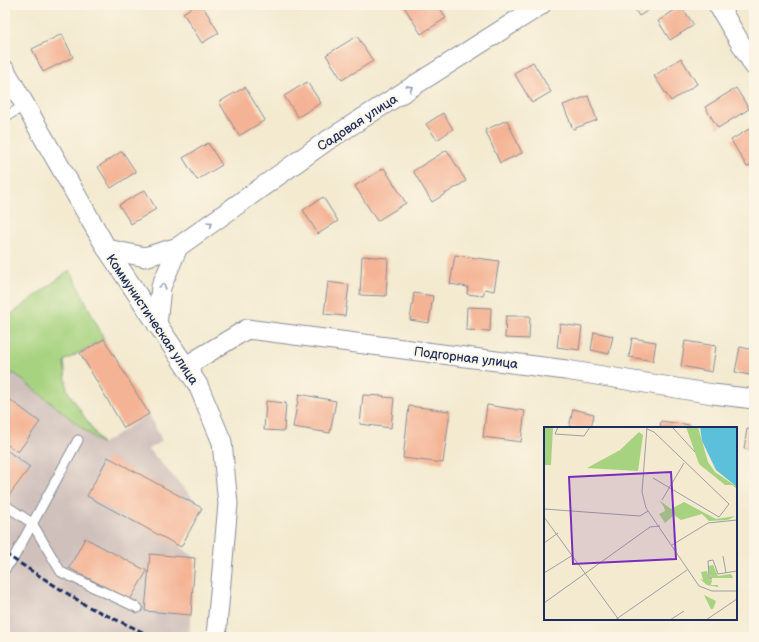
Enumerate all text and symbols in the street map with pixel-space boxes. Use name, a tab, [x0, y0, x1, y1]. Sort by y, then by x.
one-way arrow	[406, 86, 413, 93]
street label: Садовая улица	[314, 91, 401, 155]
one-way arrow	[205, 222, 212, 229]
street label: Коммунистическая улица	[102, 251, 202, 388]
one-way arrow	[158, 283, 166, 290]
street label: Подгорная улица	[413, 344, 519, 372]
inset map	[544, 427, 737, 620]

